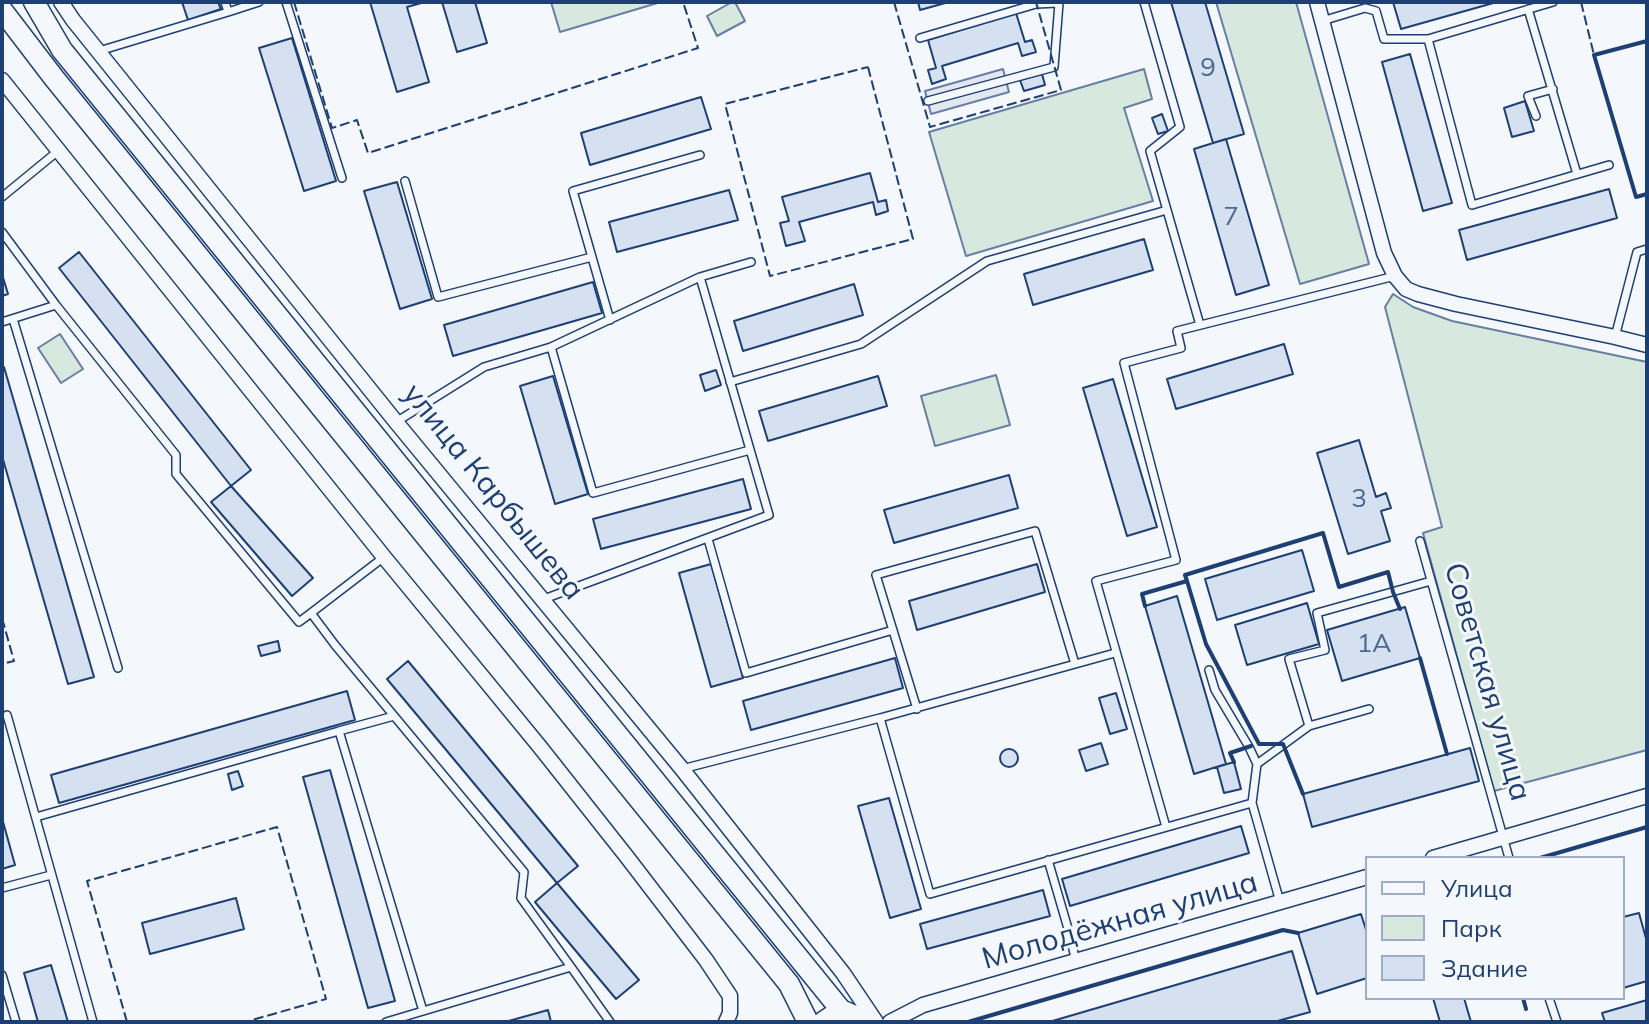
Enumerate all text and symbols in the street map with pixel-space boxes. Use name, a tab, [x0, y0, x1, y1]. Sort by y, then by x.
house number: 9	[1200, 52, 1216, 84]
house number: 7	[1223, 201, 1239, 233]
street label: улица Карбышева	[395, 377, 591, 607]
house number: 3	[1351, 483, 1367, 515]
street label: Советская улица	[1436, 559, 1538, 805]
house number: 1А	[1357, 628, 1391, 660]
legend	[1365, 856, 1625, 1000]
street label: Молодёжная улица	[978, 864, 1262, 978]
text: Улица	[1441, 873, 1513, 903]
text: Парк	[1441, 913, 1502, 943]
text: Здание	[1441, 953, 1528, 983]

